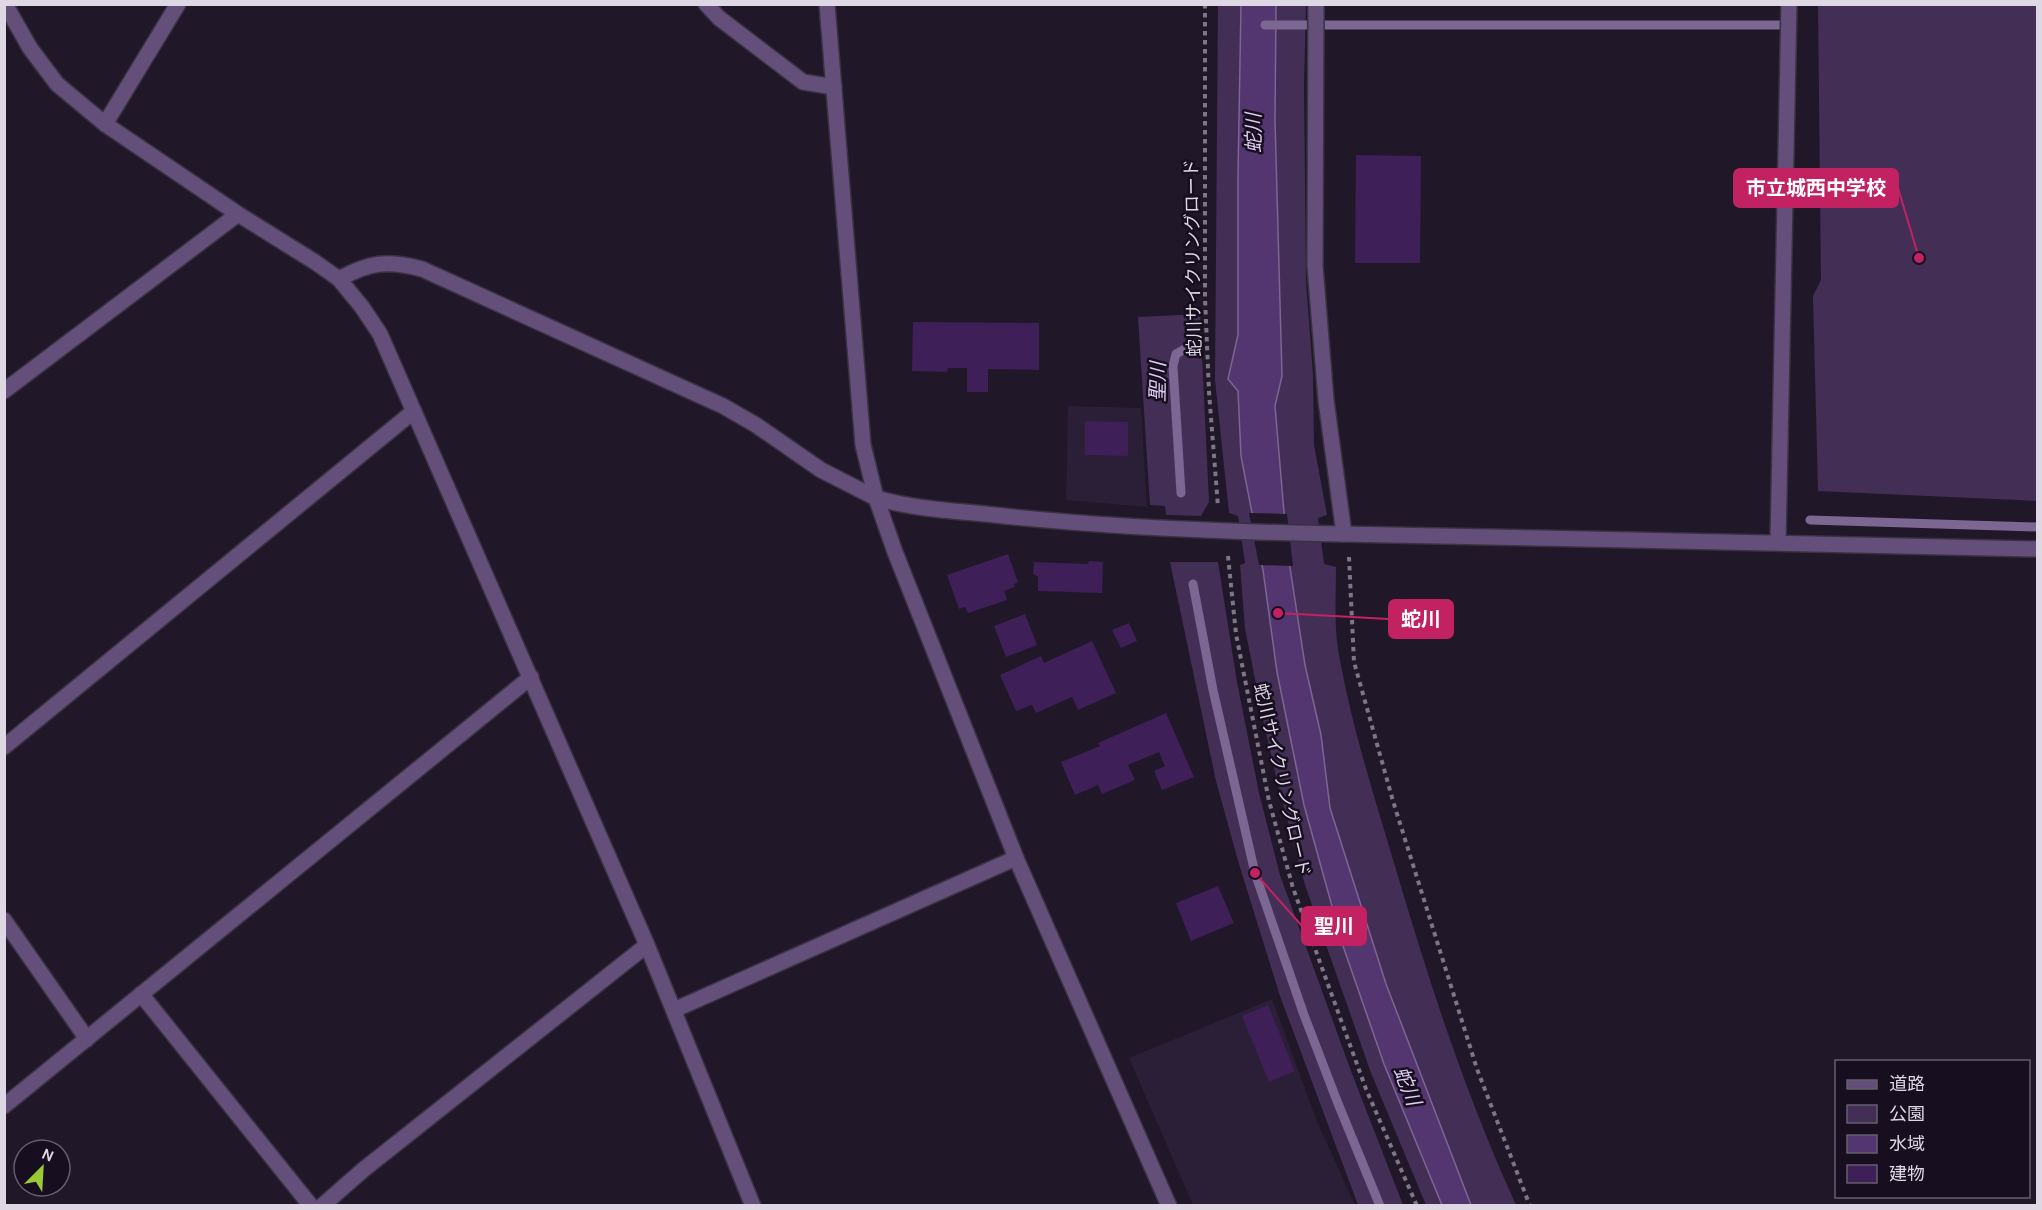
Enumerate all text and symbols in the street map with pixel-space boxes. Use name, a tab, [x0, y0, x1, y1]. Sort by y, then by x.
water label: 蛇川	[1242, 111, 1266, 153]
street label: 蛇川サイクリングロード	[1180, 159, 1206, 357]
callout: 市立城西中学校	[1734, 169, 1898, 207]
text: 市立城西中学校	[1746, 177, 1886, 200]
water label: 聖川	[1146, 360, 1170, 402]
callout: 蛇川	[1389, 600, 1453, 638]
text: 蛇川	[1401, 608, 1441, 631]
street label: 蛇川サイクリングロード	[1249, 681, 1315, 879]
callout: 聖川	[1302, 907, 1366, 945]
text: 聖川	[1314, 915, 1354, 938]
legend	[1835, 1060, 2030, 1198]
water label: 蛇川	[1389, 1063, 1426, 1111]
text: 道路	[1889, 1073, 1925, 1095]
text: 公園	[1889, 1103, 1925, 1125]
text: 水域	[1889, 1133, 1925, 1155]
north arrow	[12, 1138, 72, 1198]
text: N	[39, 1144, 57, 1166]
text: 建物	[1889, 1163, 1925, 1185]

